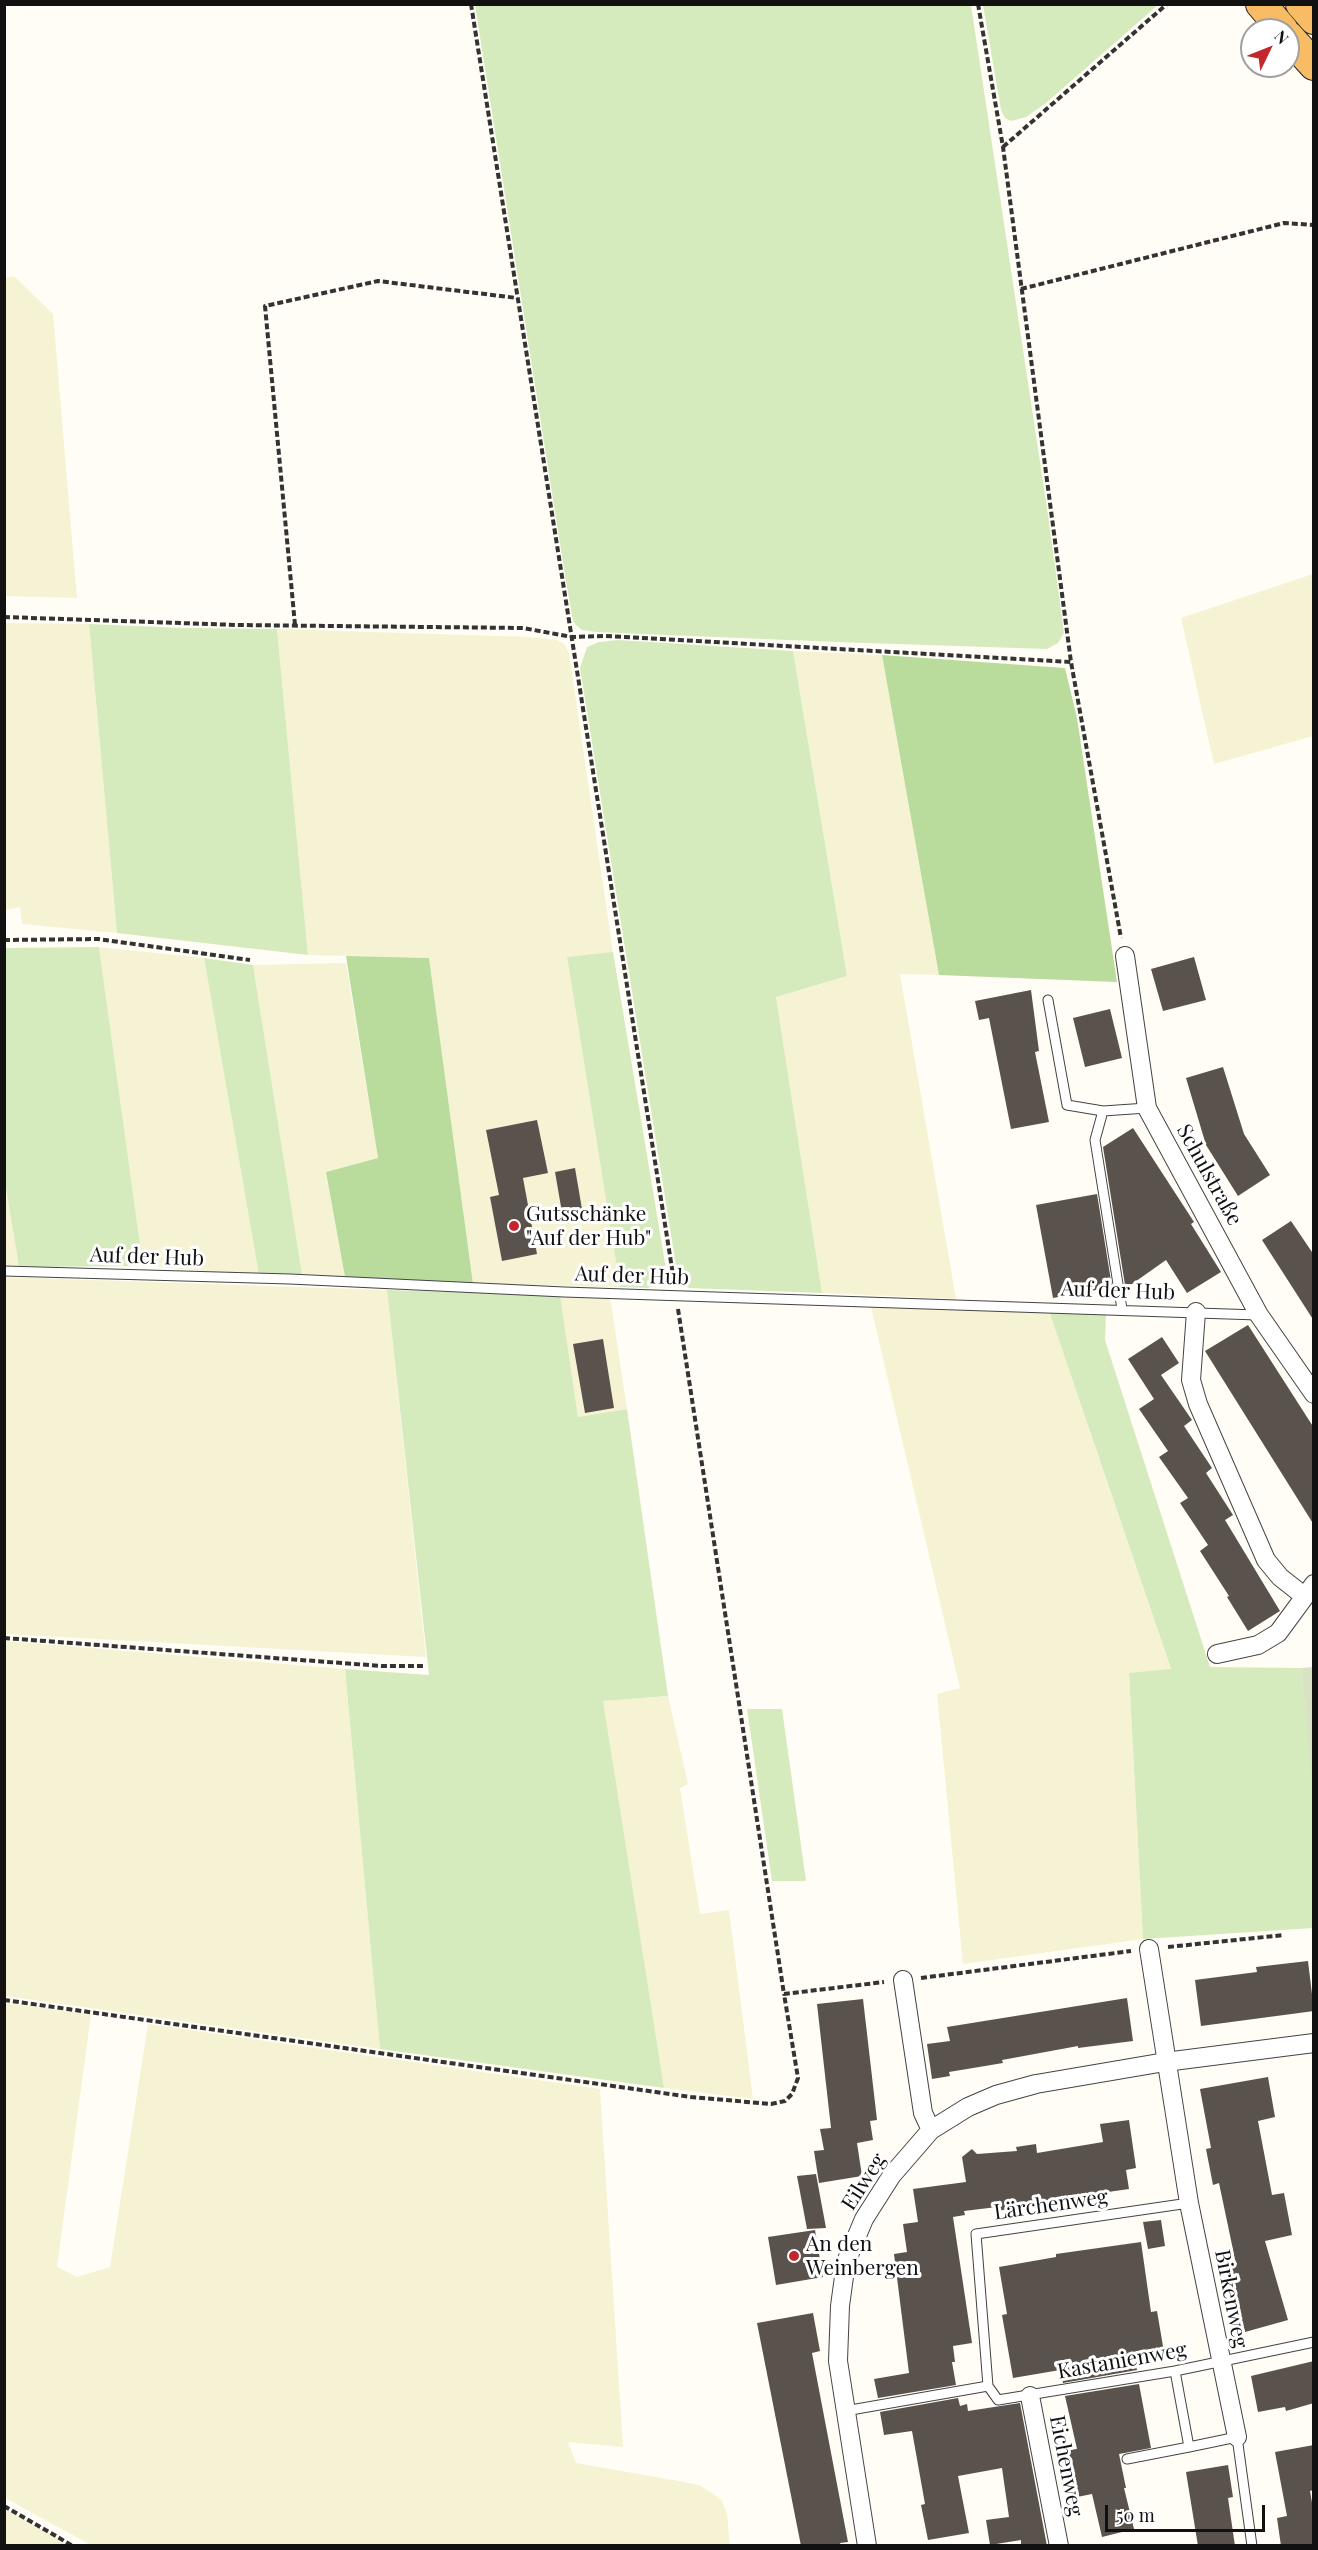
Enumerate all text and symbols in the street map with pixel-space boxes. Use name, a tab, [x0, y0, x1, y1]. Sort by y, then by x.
north arrow	[1240, 18, 1300, 78]
text: N	[1270, 25, 1294, 48]
street label: Schulstraße	[1171, 1120, 1247, 1230]
place label: Gutsschänke "Auf der Hub"	[526, 1201, 651, 1251]
marker: Gutsschänke "Auf der Hub"	[507, 1219, 521, 1233]
street label: Auf der Hub	[90, 1242, 204, 1272]
street label: Auf der Hub	[575, 1261, 689, 1291]
street label: Auf der Hub	[1061, 1276, 1175, 1306]
street label: Eilweg	[836, 2149, 892, 2215]
street label: Lärchenweg	[992, 2185, 1110, 2225]
place label: An den Weinbergen	[806, 2231, 919, 2281]
street label: Birkenweg	[1209, 2248, 1253, 2350]
marker: An den Weinbergen	[787, 2249, 801, 2263]
street label: Kastanienweg	[1055, 2337, 1189, 2385]
street label: Eichenweg	[1044, 2413, 1088, 2519]
scale bar	[1108, 2493, 1268, 2531]
text: 50 m	[1116, 2503, 1155, 2527]

